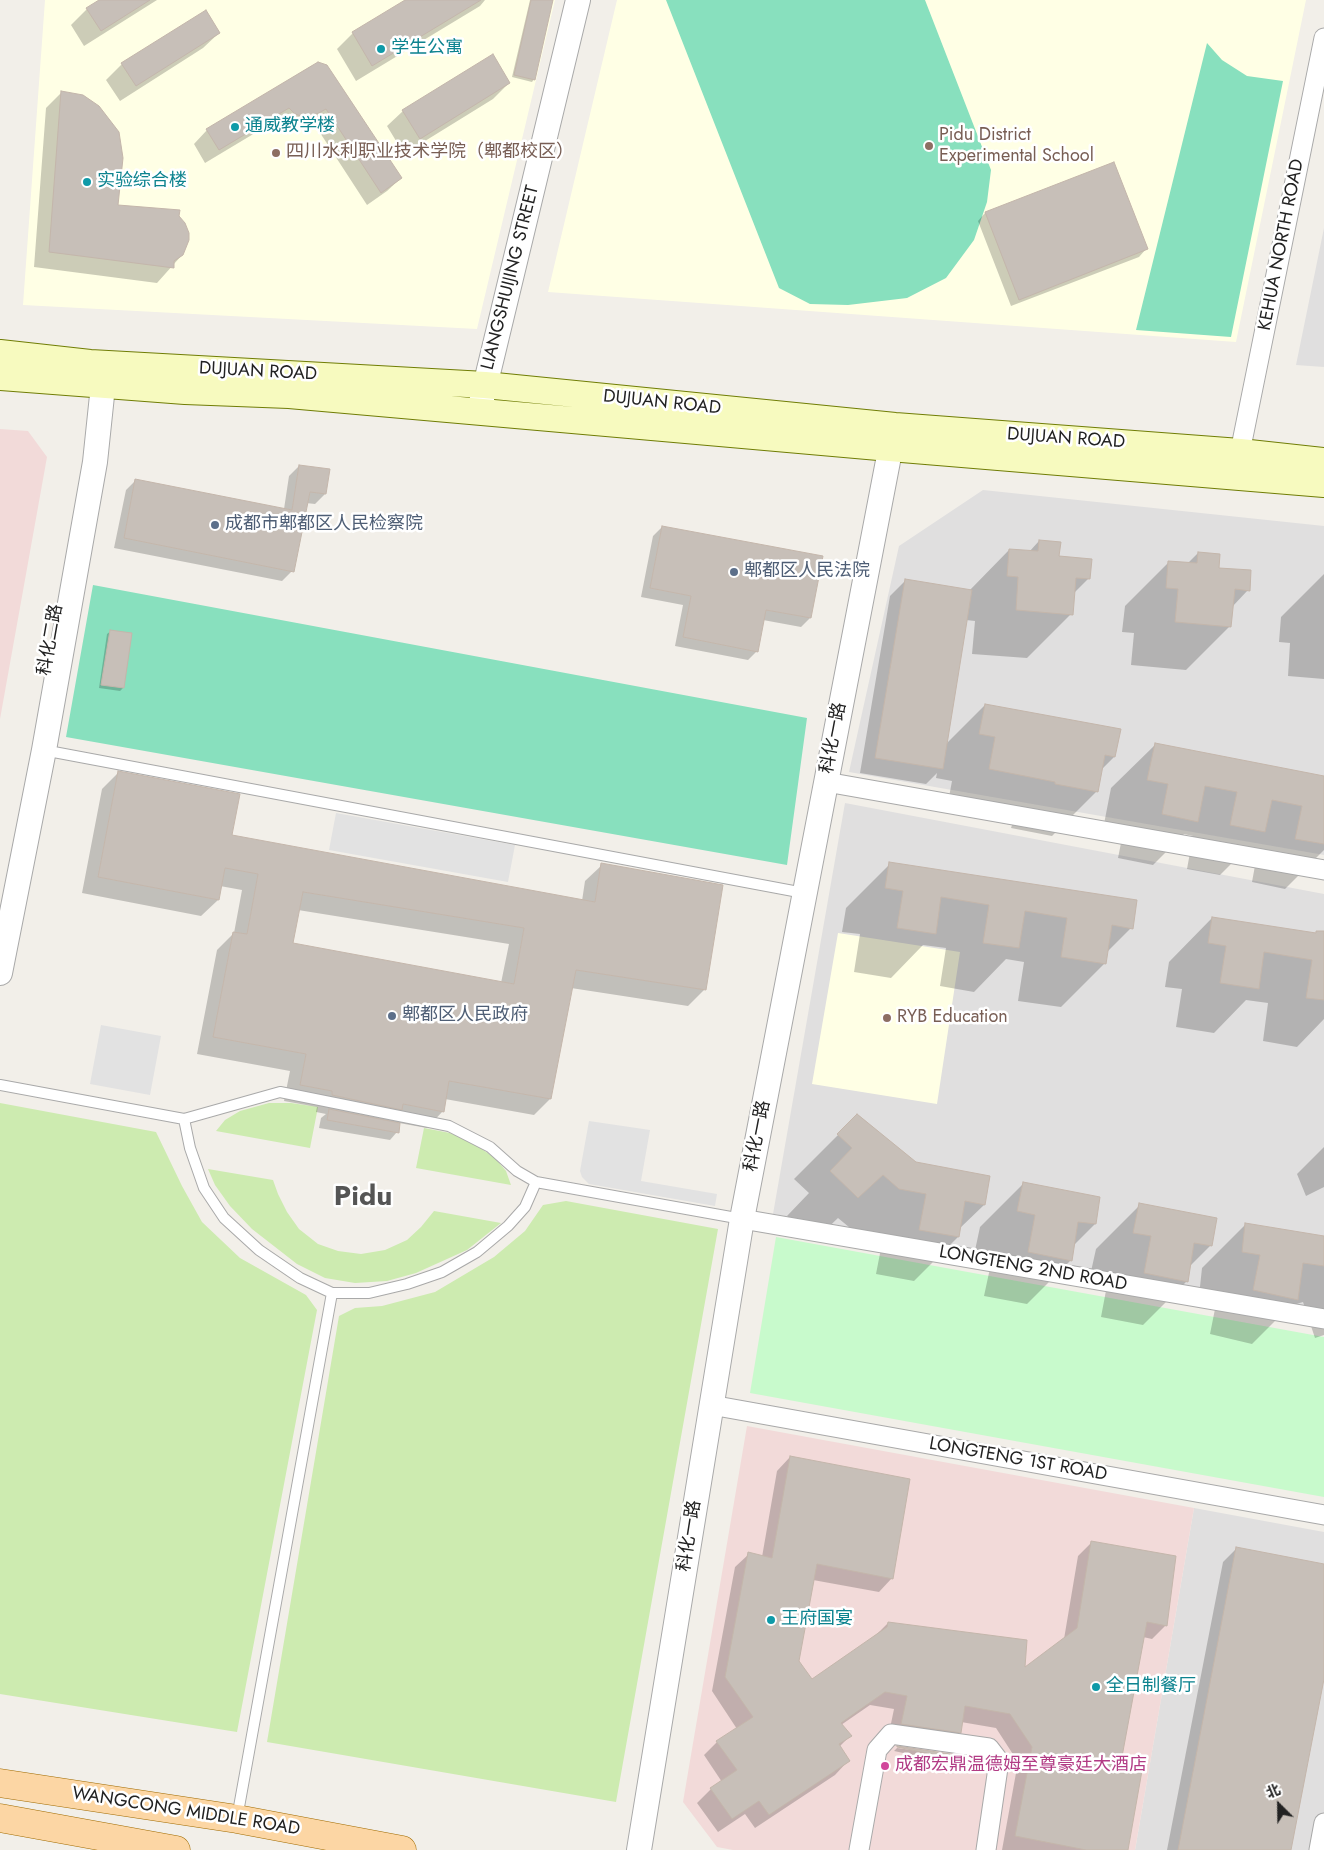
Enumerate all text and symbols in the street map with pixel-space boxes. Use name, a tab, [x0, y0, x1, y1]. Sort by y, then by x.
place label: 学生公寓	[391, 38, 463, 60]
marker: 学生公寓	[375, 43, 387, 55]
place label: 通威教学楼	[245, 116, 335, 138]
marker: 通威教学楼	[229, 121, 241, 133]
place label: Pidu District Experimental School	[939, 125, 1094, 168]
marker: Pidu District Experimental School	[923, 140, 935, 152]
place label: 四川水利职业技术学院（郫都校区）	[286, 142, 574, 164]
marker: 四川水利职业技术学院（郫都校区）	[270, 147, 282, 159]
street label: KEHUA NORTH ROAD	[1255, 157, 1309, 333]
place label: 实验综合楼	[97, 171, 187, 193]
marker: 实验综合楼	[81, 176, 93, 188]
street label: LIANGSHUIJING STREET	[478, 184, 544, 372]
street label: DUJUAN ROAD	[198, 358, 318, 386]
street label: DUJUAN ROAD	[602, 386, 722, 420]
street label: DUJUAN ROAD	[1006, 424, 1126, 454]
place label: 成都市郫都区人民检察院	[225, 514, 423, 536]
marker: 成都市郫都区人民检察院	[209, 519, 221, 531]
place label: 郫都区人民法院	[744, 561, 870, 583]
marker: 郫都区人民法院	[728, 566, 740, 578]
street label: 科化二路	[34, 603, 68, 677]
street label: 科化一路	[817, 701, 851, 775]
place label: 郫都区人民政府	[402, 1005, 528, 1027]
place label: RYB Education	[897, 1007, 1008, 1029]
marker: 郫都区人民政府	[386, 1010, 398, 1022]
marker: RYB Education	[881, 1012, 893, 1024]
street label: 科化一路	[741, 1099, 775, 1173]
district label: Pidu	[334, 1181, 392, 1215]
street label: LONGTENG 2ND ROAD	[937, 1242, 1129, 1296]
street label: LONGTENG 1ST ROAD	[927, 1434, 1109, 1486]
street label: 科化一路	[674, 1499, 706, 1573]
place label: 王府国宴	[781, 1609, 853, 1631]
marker: 王府国宴	[765, 1614, 777, 1626]
place label: 全日制餐厅	[1106, 1676, 1196, 1698]
marker: 全日制餐厅	[1090, 1681, 1102, 1693]
place label: 成都宏鼎温德姆至尊豪廷大酒店	[895, 1755, 1147, 1777]
marker: 成都宏鼎温德姆至尊豪廷大酒店	[879, 1760, 891, 1772]
text: 北	[1263, 1779, 1283, 1803]
north arrow	[1254, 1780, 1304, 1830]
street label: WANGCONG MIDDLE ROAD	[71, 1783, 301, 1841]

